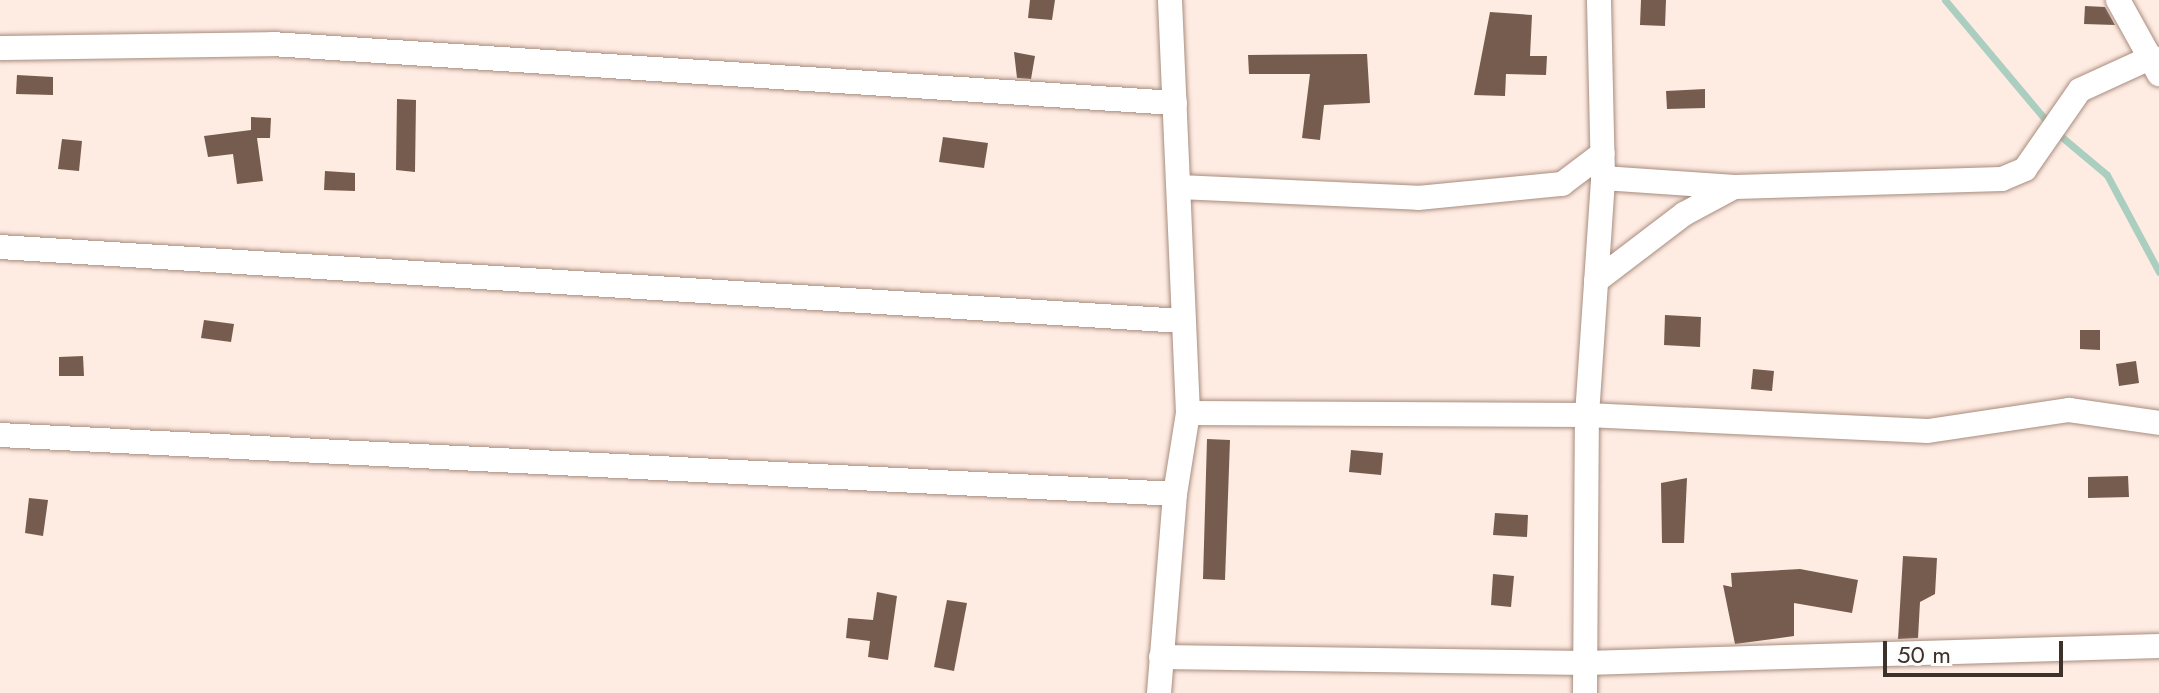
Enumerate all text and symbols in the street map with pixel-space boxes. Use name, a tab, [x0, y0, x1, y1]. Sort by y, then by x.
scale bar	[1887, 625, 2067, 675]
text: 50 m	[1897, 637, 1951, 672]

